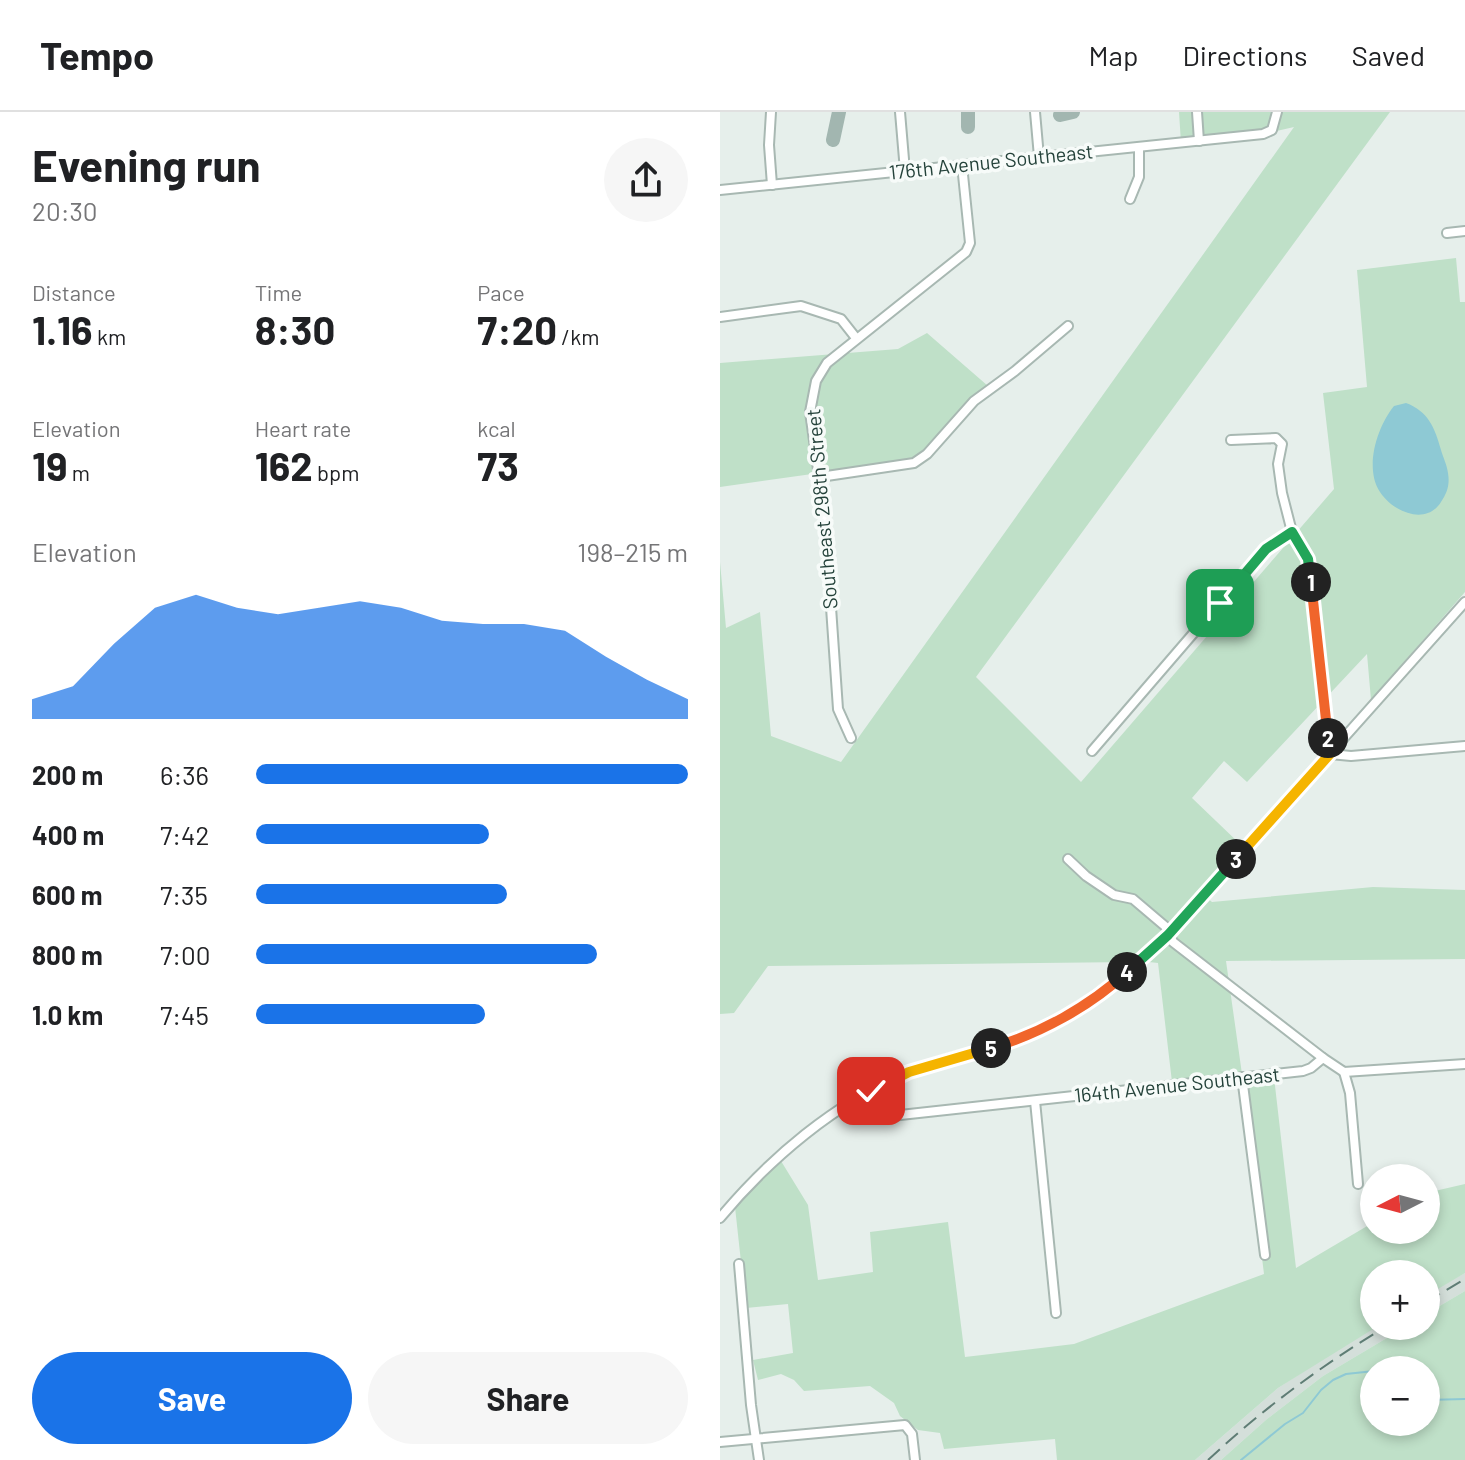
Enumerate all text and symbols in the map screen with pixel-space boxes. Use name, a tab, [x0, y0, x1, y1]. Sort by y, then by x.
text: Tempo	[40, 32, 154, 78]
text: Map	[1089, 38, 1138, 72]
text: Directions	[1182, 38, 1308, 72]
text: Saved	[1352, 38, 1425, 72]
text: Evening run	[32, 138, 261, 191]
button: share	[604, 138, 688, 222]
street label: 176th Avenue Southeast	[888, 138, 1094, 184]
text: 20:30	[32, 195, 98, 226]
text: Distance	[32, 279, 116, 305]
text: Time	[255, 279, 302, 305]
text: Pace	[477, 279, 525, 305]
text: 1.16	[32, 305, 93, 353]
text: 8:30	[255, 305, 335, 353]
text: 7:20	[477, 305, 557, 353]
text: km	[93, 323, 126, 349]
text: /km	[557, 323, 599, 349]
street label: Southeast 298th Street	[800, 408, 842, 610]
text: Elevation	[32, 415, 121, 441]
text: Heart rate	[255, 415, 351, 441]
text: kcal	[477, 415, 516, 441]
text: 19	[32, 441, 67, 489]
text: 162	[255, 441, 313, 489]
text: 73	[477, 441, 519, 489]
text: m	[67, 459, 90, 485]
text: bpm	[313, 459, 359, 485]
text: Elevation	[32, 536, 137, 567]
text: 198–215 m	[577, 536, 688, 567]
pin: 1	[1291, 562, 1331, 602]
pin	[1186, 569, 1254, 637]
text: 1	[1307, 569, 1315, 595]
icon: arrive	[1198, 581, 1242, 625]
pin: 2	[1308, 718, 1348, 758]
text: 2	[1322, 725, 1334, 751]
text: 200 m	[32, 759, 103, 790]
text: 6:36	[160, 759, 209, 790]
text: 400 m	[32, 819, 104, 850]
text: 7:42	[160, 819, 209, 850]
pin: 3	[1216, 839, 1256, 879]
text: 3	[1230, 846, 1242, 872]
text: 600 m	[32, 879, 103, 910]
text: 7:35	[160, 879, 208, 910]
text: 800 m	[32, 939, 103, 970]
text: 7:00	[160, 939, 211, 970]
pin: 4	[1107, 952, 1147, 992]
text: 4	[1120, 959, 1134, 985]
text: 1.0 km	[32, 999, 103, 1030]
text: 7:45	[160, 999, 209, 1030]
pin: 5	[971, 1028, 1011, 1068]
text: 5	[985, 1035, 997, 1061]
pin	[837, 1057, 905, 1125]
street label: 164th Avenue Southeast	[1073, 1061, 1281, 1107]
icon: check	[849, 1069, 893, 1113]
north arrow	[1360, 1164, 1440, 1244]
map controls	[1360, 1164, 1440, 1436]
button: +	[1360, 1260, 1440, 1340]
button: Save	[32, 1352, 352, 1444]
button: Share	[368, 1352, 688, 1444]
button: −	[1360, 1356, 1440, 1436]

